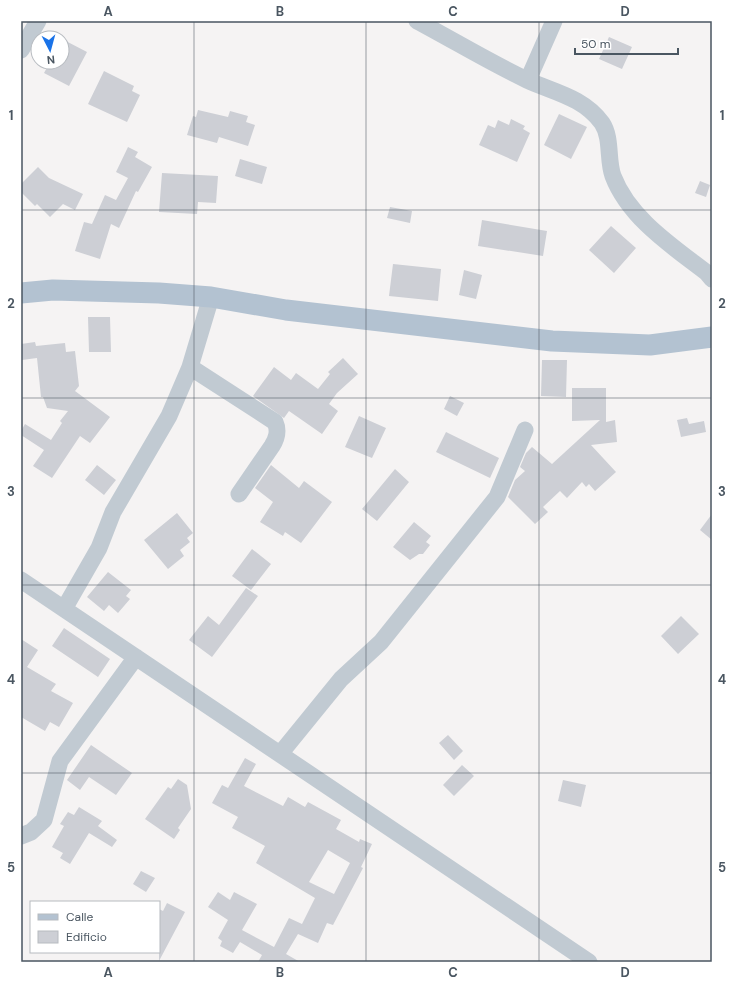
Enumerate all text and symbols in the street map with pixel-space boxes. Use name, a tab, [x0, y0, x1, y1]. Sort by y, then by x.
text: A	[103, 3, 113, 20]
text: B	[276, 3, 284, 20]
text: C	[448, 3, 458, 20]
text: D	[620, 3, 630, 20]
north arrow	[30, 30, 70, 70]
scale bar	[575, 30, 678, 56]
text: 50 m	[581, 36, 610, 52]
text: N	[46, 53, 56, 67]
text: 1	[9, 107, 13, 124]
text: 1	[720, 107, 724, 124]
text: 2	[7, 295, 15, 312]
text: 2	[718, 295, 726, 312]
text: 3	[7, 483, 15, 500]
text: 3	[718, 483, 726, 500]
text: 4	[7, 671, 15, 688]
text: 4	[718, 671, 726, 688]
text: 5	[7, 859, 15, 876]
text: 5	[718, 859, 726, 876]
legend	[30, 901, 160, 953]
text: Calle	[66, 909, 93, 925]
text: Edificio	[66, 929, 107, 945]
text: A	[103, 964, 113, 981]
text: B	[276, 964, 284, 981]
text: C	[448, 964, 458, 981]
text: D	[620, 964, 630, 981]

